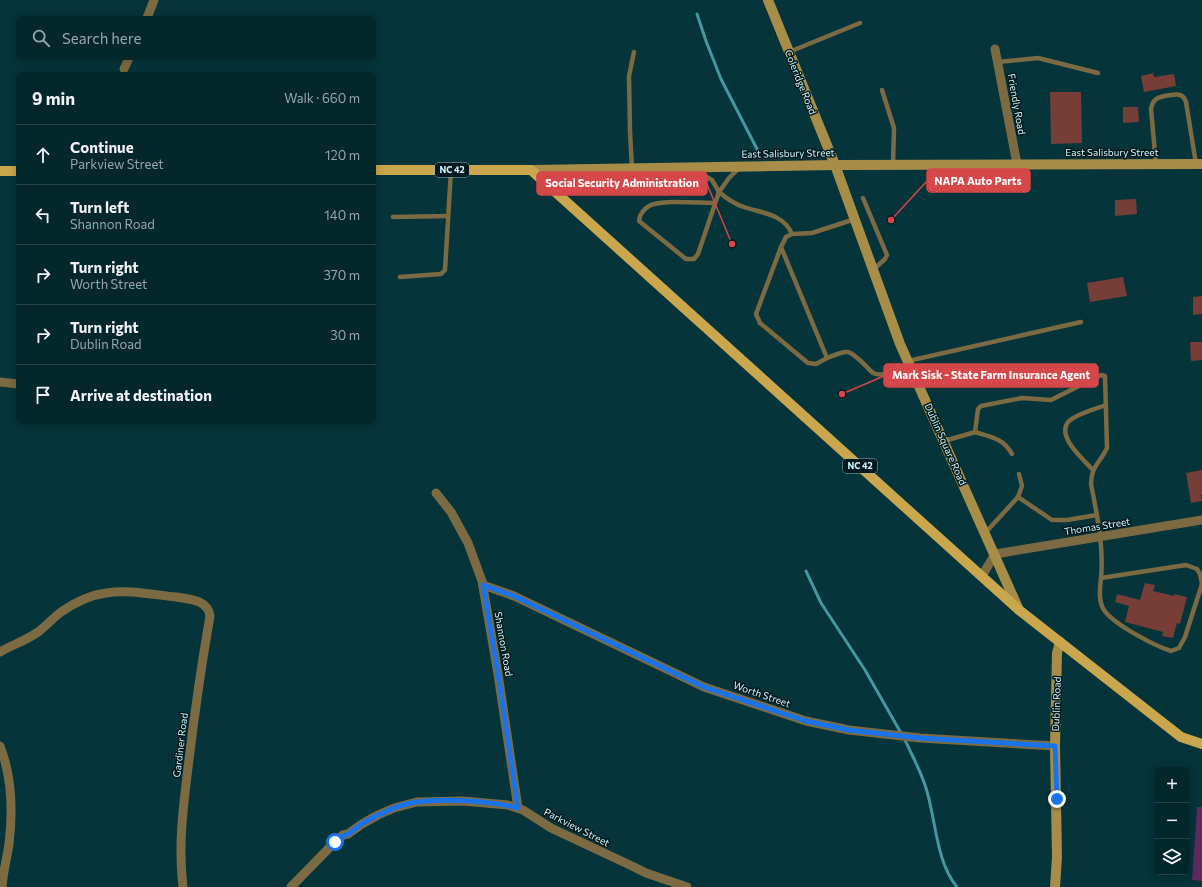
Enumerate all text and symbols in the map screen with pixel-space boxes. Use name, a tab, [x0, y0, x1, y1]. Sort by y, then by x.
search box	[16, 16, 376, 60]
icon: search	[30, 27, 52, 49]
text: Search here	[62, 29, 141, 47]
street label: Coleridge Road	[783, 48, 820, 116]
street label: Friendly Road	[1006, 72, 1028, 136]
text: 9 min	[32, 88, 75, 109]
text: Walk · 660 m	[284, 90, 360, 106]
text: Continue	[70, 138, 134, 156]
icon: ahead	[32, 144, 54, 166]
street label: East Salisbury Street	[741, 146, 835, 160]
street label: East Salisbury Street	[1065, 146, 1159, 158]
text: 120 m	[325, 147, 360, 163]
text: Parkview Street	[70, 156, 164, 172]
road number: NC 42	[435, 163, 469, 177]
callout: NAPA Auto Parts	[927, 169, 1030, 192]
callout: Social Security Administration	[537, 172, 707, 195]
text: NAPA Auto Parts	[934, 174, 1022, 187]
text: Social Security Administration	[545, 176, 699, 189]
text: Turn left	[70, 198, 129, 216]
icon: left	[32, 204, 54, 226]
text: 140 m	[324, 207, 360, 223]
text: Shannon Road	[70, 216, 155, 232]
text: Turn right	[70, 258, 139, 276]
icon: right	[32, 264, 54, 286]
text: 370 m	[323, 267, 360, 283]
text: Worth Street	[70, 276, 147, 292]
text: Turn right	[70, 318, 139, 336]
icon: right	[32, 324, 54, 346]
text: 30 m	[330, 327, 360, 343]
text: Dublin Road	[70, 336, 141, 352]
callout: Mark Sisk - State Farm Insurance Agent	[884, 364, 1098, 387]
text: Mark Sisk - State Farm Insurance Agent	[892, 368, 1090, 381]
icon: arrive	[32, 384, 54, 406]
text: Arrive at destination	[70, 386, 212, 404]
street label: Dublin Square Road	[923, 401, 970, 487]
road number: NC 42	[843, 459, 877, 473]
street label: Thomas Street	[1063, 515, 1131, 537]
street label: Shannon Road	[492, 611, 516, 677]
street label: Dublin Road	[1049, 676, 1063, 732]
street label: Worth Street	[732, 679, 792, 709]
street label: Gardiner Road	[170, 712, 190, 778]
map controls	[1154, 767, 1190, 875]
button: +	[1154, 767, 1190, 803]
route end	[1048, 790, 1066, 808]
button: −	[1154, 803, 1190, 839]
street label: Parkview Street	[542, 805, 612, 849]
route start	[326, 833, 344, 851]
button: layers	[1154, 839, 1190, 875]

